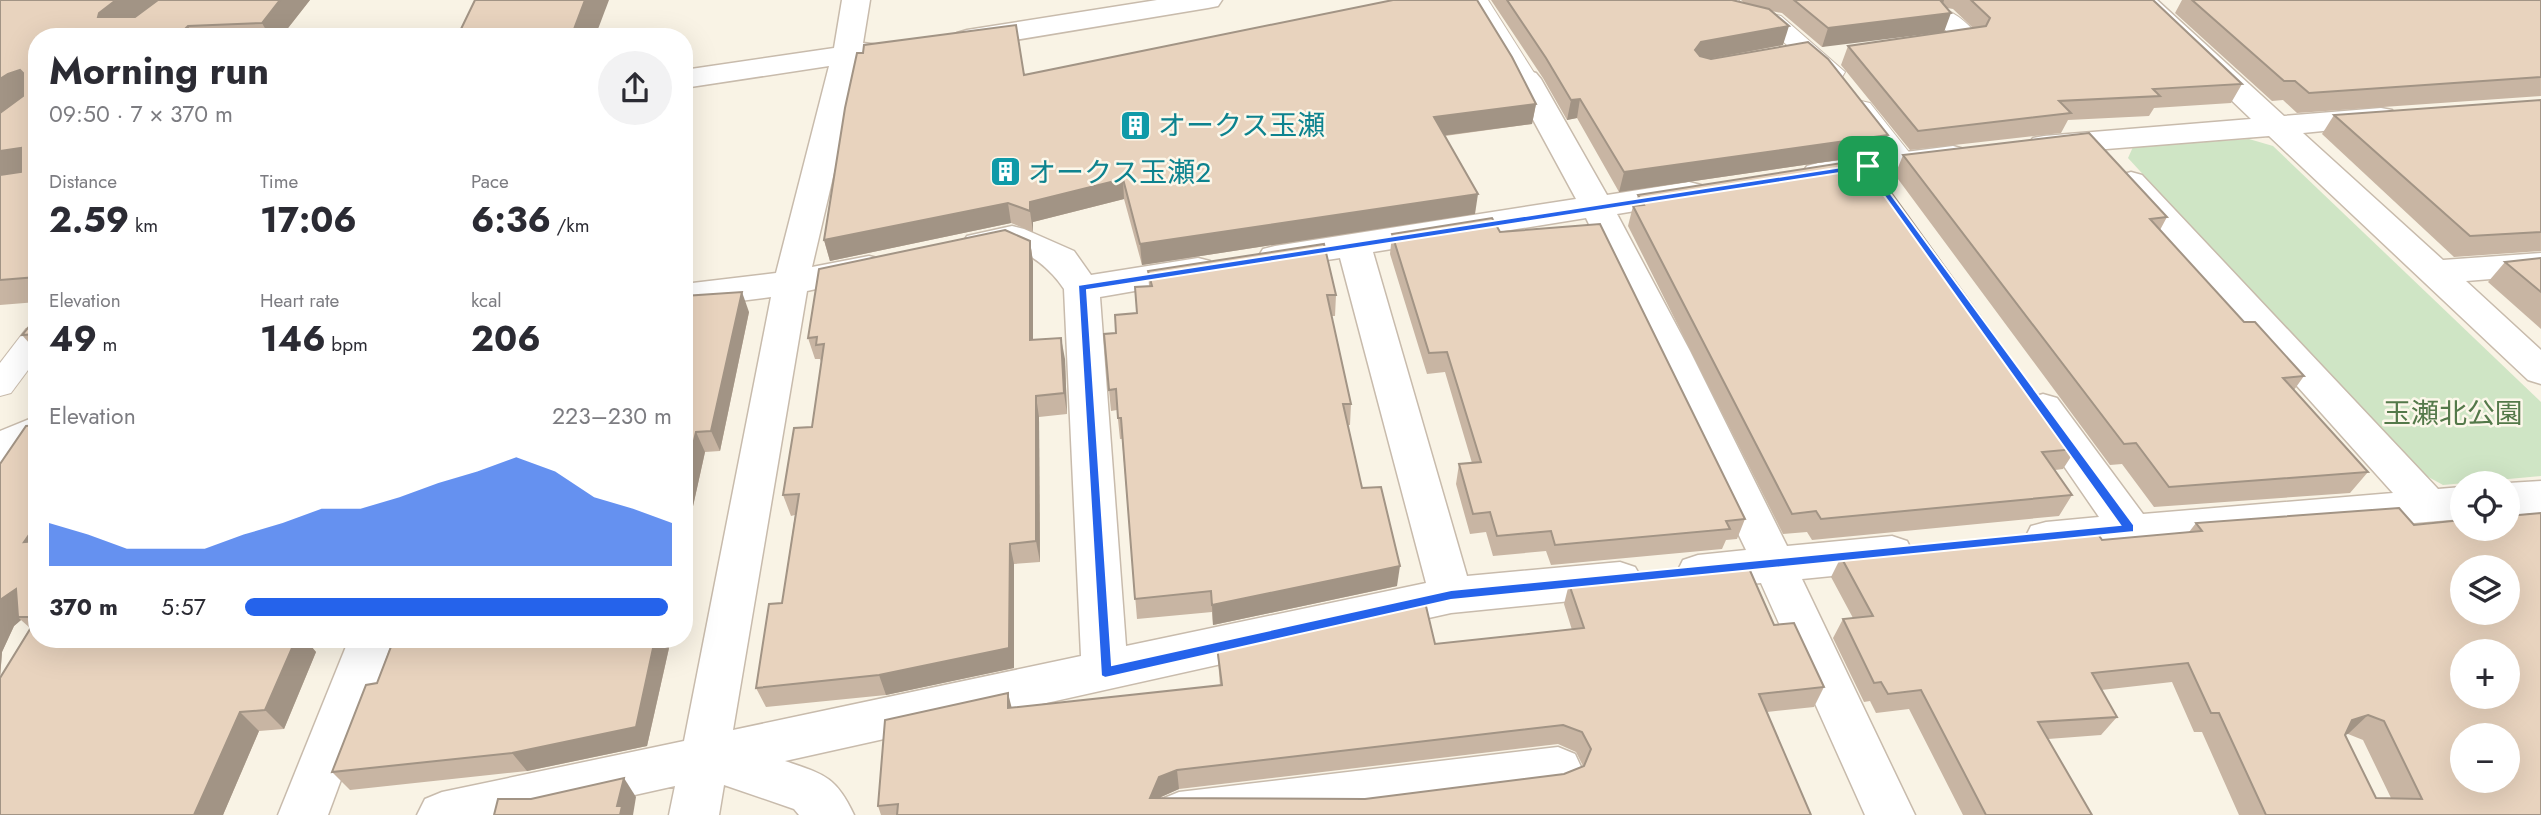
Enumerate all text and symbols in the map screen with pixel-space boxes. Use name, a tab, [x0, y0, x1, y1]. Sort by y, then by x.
text: Morning run	[49, 43, 269, 98]
button: share	[598, 51, 672, 125]
text: 09:50 · 7 × 370 m	[49, 97, 233, 131]
place label: オークス玉瀬	[1158, 105, 1325, 146]
building icon: オークス玉瀬	[1118, 108, 1152, 142]
pin	[1838, 136, 1898, 196]
icon: arrive	[1849, 147, 1887, 185]
place label: オークス玉瀬2	[1028, 152, 1211, 193]
building icon: オークス玉瀬2	[988, 155, 1022, 189]
text: Distance	[49, 168, 117, 195]
text: Time	[260, 168, 298, 195]
text: Pace	[471, 168, 509, 195]
text: 2.59	[49, 195, 129, 245]
text: 17:06	[260, 195, 357, 245]
text: 6:36	[471, 195, 551, 245]
text: km	[129, 212, 158, 239]
text: /km	[551, 212, 590, 239]
text: Elevation	[49, 287, 121, 314]
text: Heart rate	[260, 287, 339, 314]
text: kcal	[471, 287, 502, 314]
text: 49	[49, 314, 97, 364]
text: 146	[260, 314, 326, 364]
text: 206	[471, 314, 541, 364]
text: m	[97, 331, 117, 358]
text: bpm	[326, 331, 368, 358]
park label: 玉瀬北公園	[2383, 393, 2523, 434]
text: Elevation	[49, 399, 136, 433]
text: 223–230 m	[552, 399, 672, 433]
map controls	[2450, 471, 2520, 793]
button: locate	[2450, 471, 2520, 541]
button: layers	[2450, 555, 2520, 625]
text: 370 m	[49, 590, 118, 624]
text: 5:57	[161, 590, 206, 624]
button: +	[2450, 639, 2520, 709]
button: −	[2450, 723, 2520, 793]

